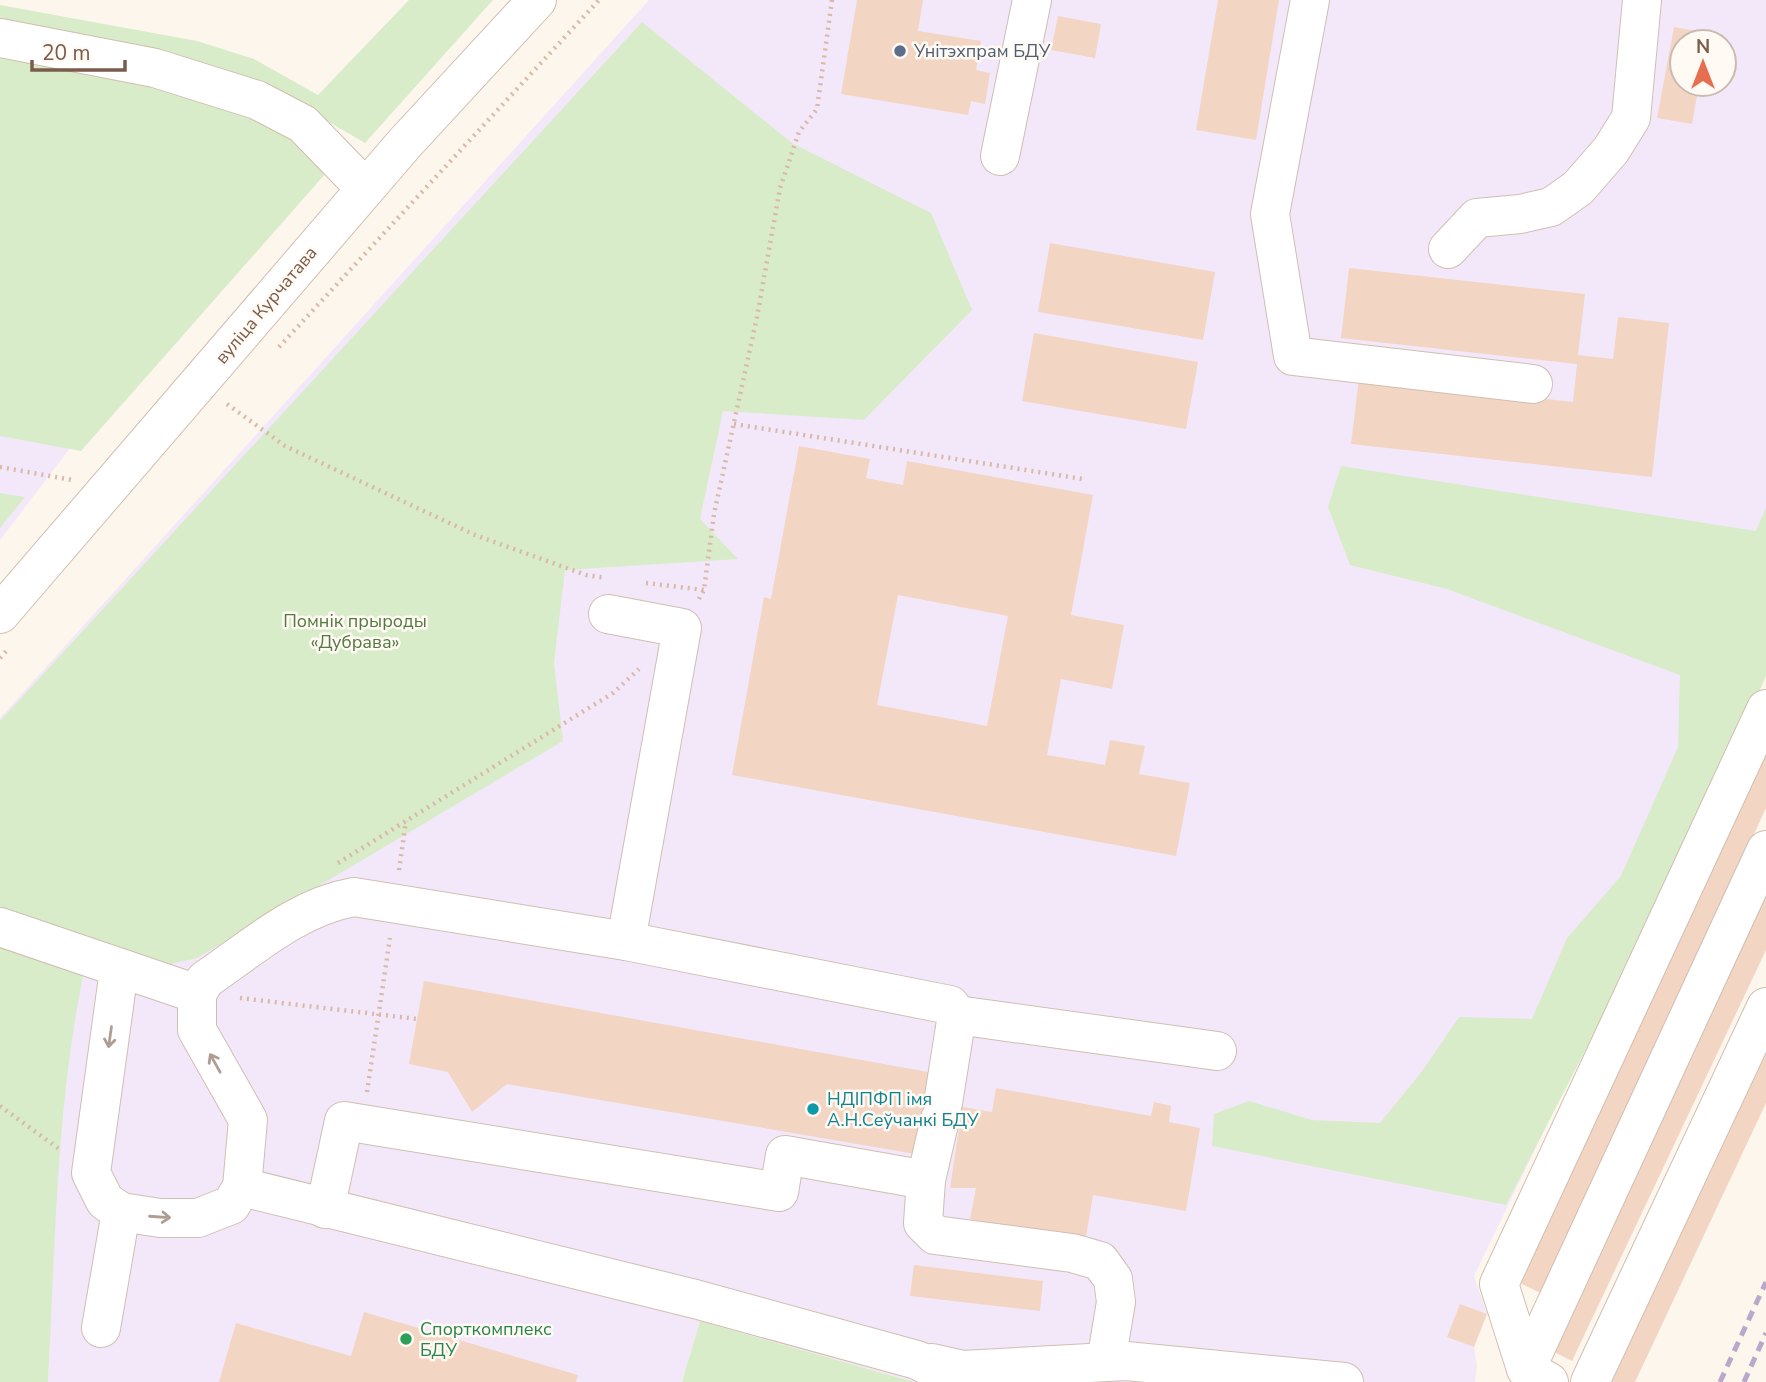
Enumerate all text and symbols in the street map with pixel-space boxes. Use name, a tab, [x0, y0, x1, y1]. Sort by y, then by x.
scale bar	[32, 28, 124, 72]
north arrow	[1668, 28, 1738, 98]
text: N	[1696, 34, 1710, 60]
text: 20 m	[42, 39, 91, 67]
place label: Унітэхпрам БДУ	[913, 39, 1051, 63]
marker: Унітэхпрам БДУ	[892, 43, 908, 59]
street label: вуліца Курчатава	[210, 241, 322, 369]
park label: Помнік прыроды «Дубрава»	[283, 609, 427, 654]
one-way arrow	[103, 1026, 116, 1048]
one-way arrow	[208, 1053, 222, 1073]
place label: НДІПФП імя А.Н.Сеўчанкі БДУ	[827, 1087, 979, 1132]
marker: НДІПФП імя А.Н.Сеўчанкі БДУ	[805, 1101, 821, 1117]
one-way arrow	[149, 1211, 171, 1224]
place label: Спорткомплекс БДУ	[420, 1317, 552, 1362]
marker: Спорткомплекс БДУ	[398, 1331, 414, 1347]

